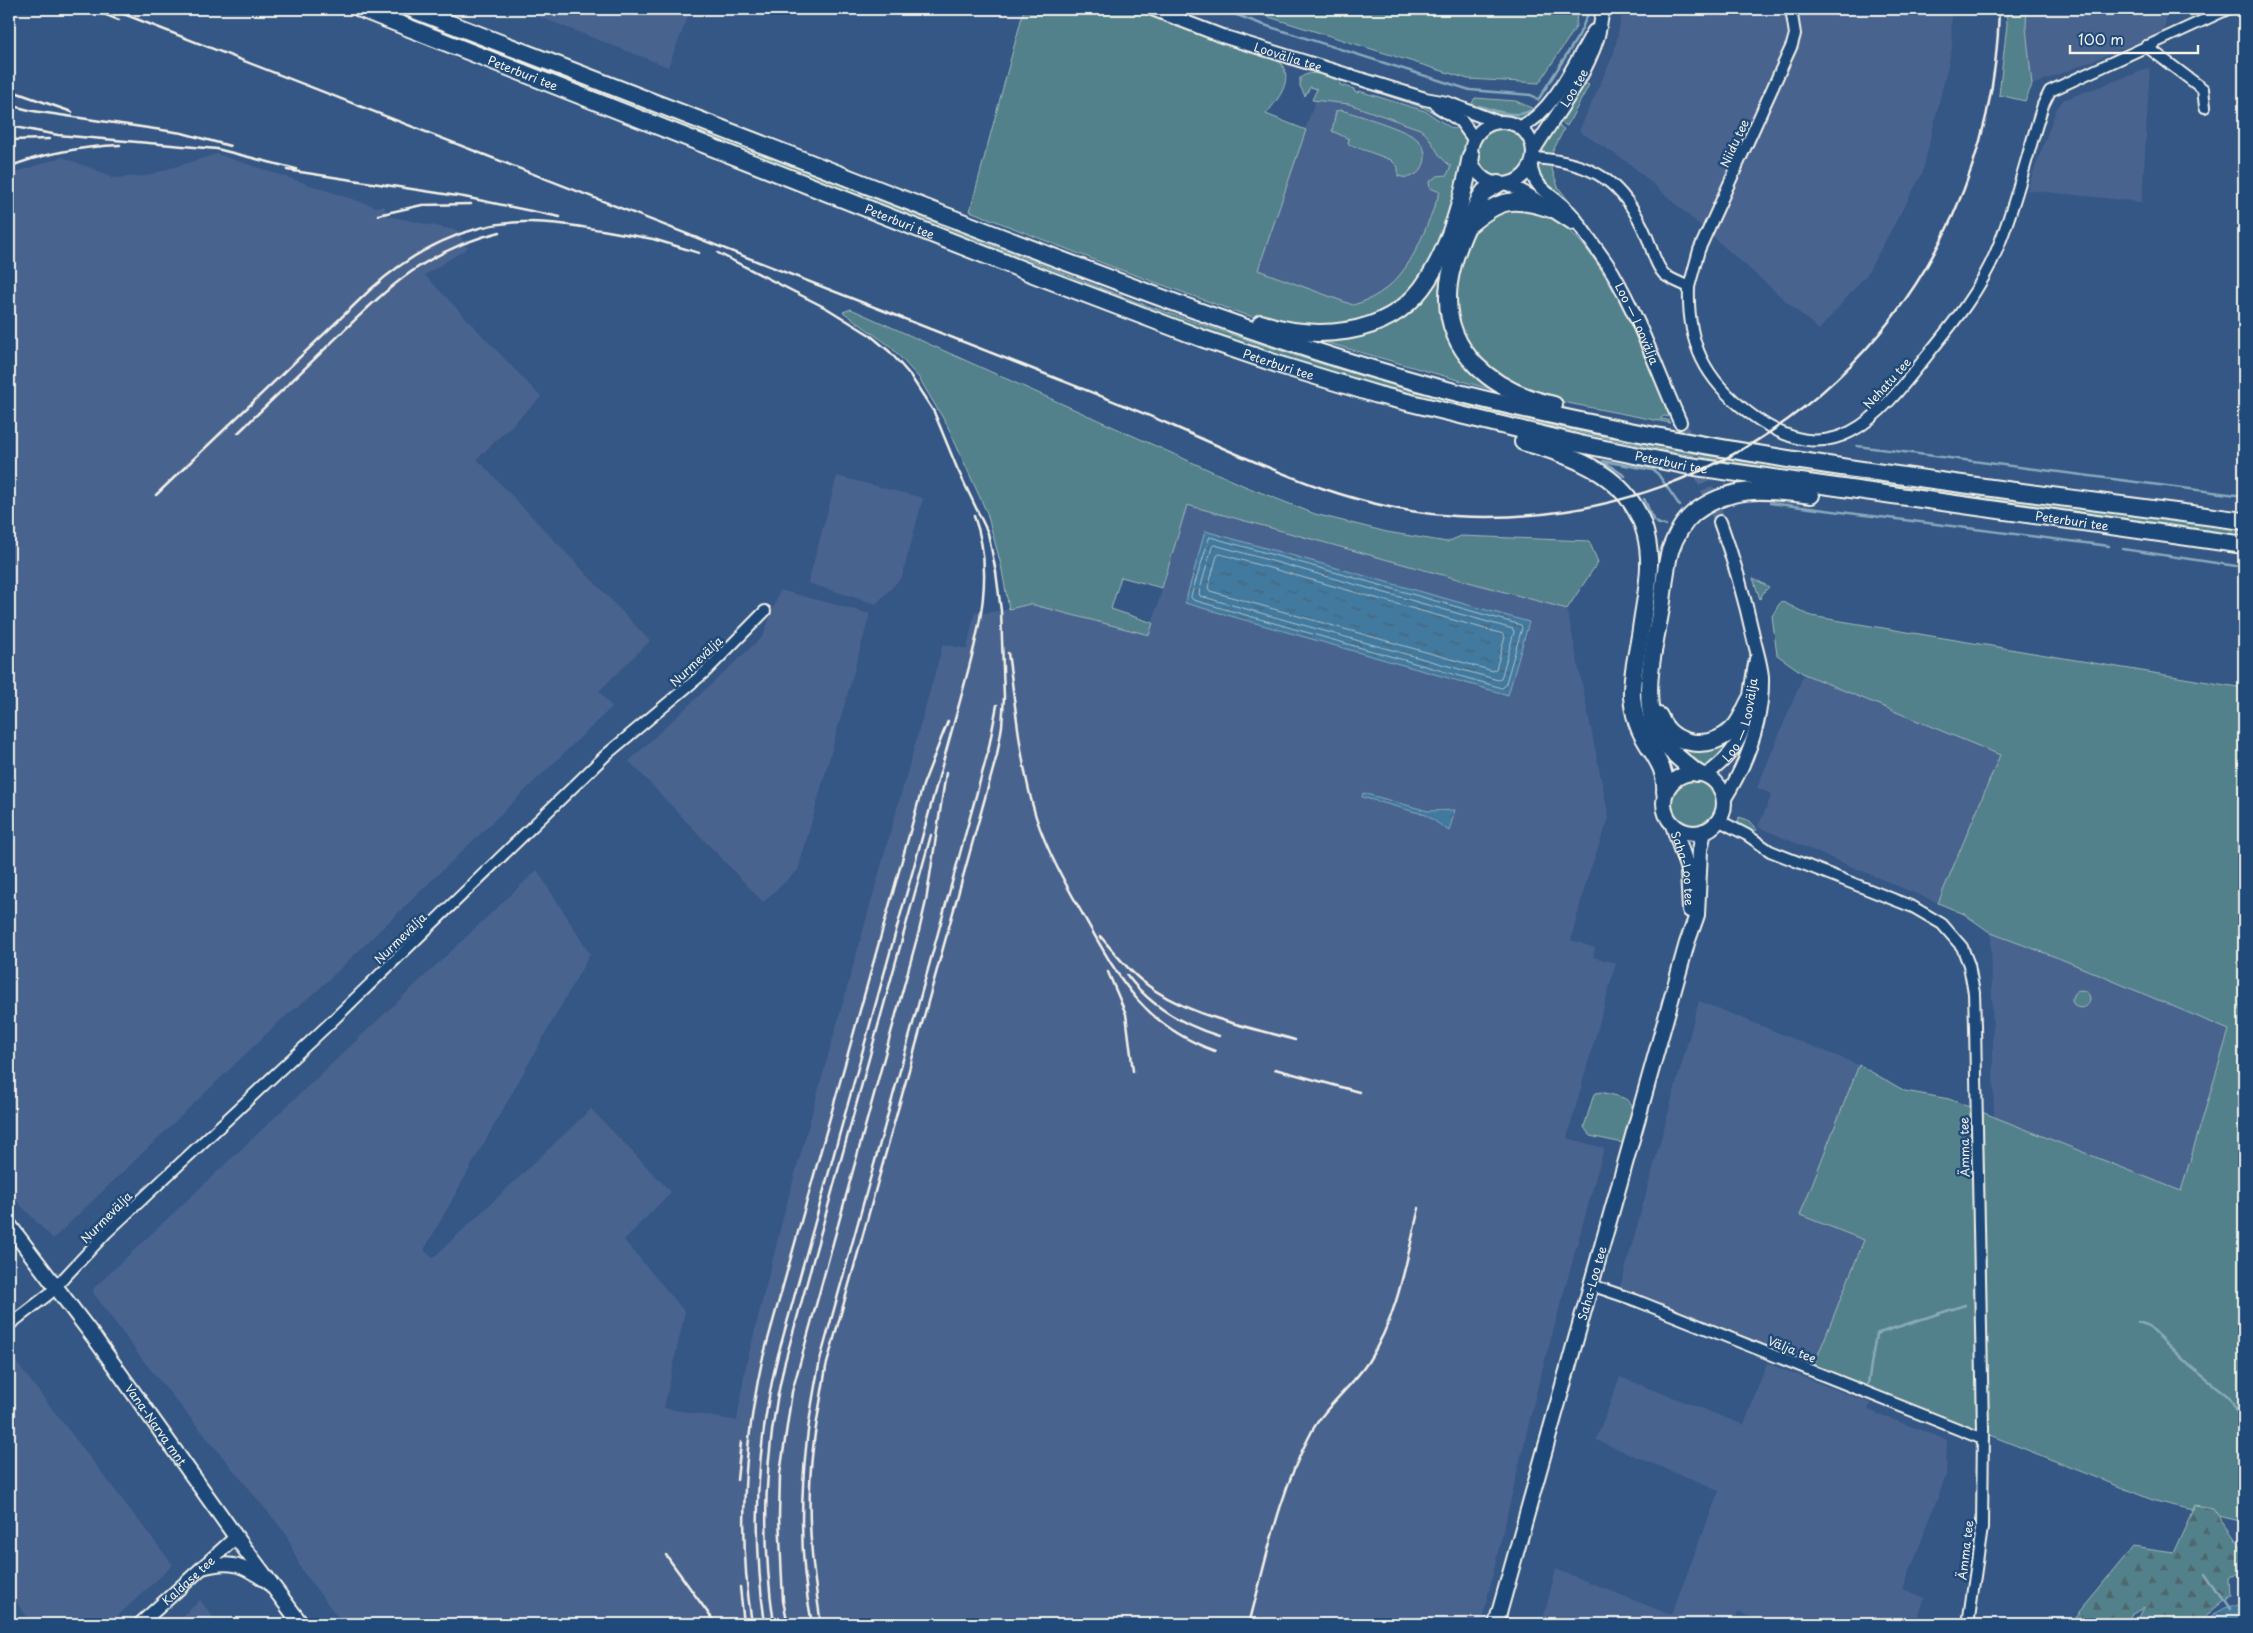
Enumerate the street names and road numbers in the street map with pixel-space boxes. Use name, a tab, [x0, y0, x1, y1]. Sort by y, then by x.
street label: Loovälja tee	[1252, 37, 1324, 75]
street label: Peterburi tee	[485, 51, 561, 95]
street label: Loo tee	[1555, 65, 1592, 110]
street label: Niidu tee	[1715, 116, 1753, 170]
street label: Peterburi tee	[862, 199, 938, 243]
street label: Loo — Loovälja	[1611, 279, 1664, 368]
street label: Peterburi tee	[1241, 344, 1317, 384]
street label: Nehatu tee	[1859, 353, 1915, 413]
street label: Peterburi tee	[1633, 446, 1709, 478]
street label: Peterburi tee	[2034, 506, 2110, 535]
street label: Nurmevälja	[665, 631, 727, 690]
street label: Loo — Loovälja	[1718, 676, 1762, 766]
street label: Saha-Loo tee	[1667, 829, 1699, 906]
street label: Nurmevälja	[370, 908, 431, 968]
street label: Ämma tee	[1954, 1117, 1974, 1177]
street label: Nurmevälja	[76, 1187, 136, 1247]
street label: Saha-Loo tee	[1573, 1244, 1611, 1322]
street label: Välja tee	[1765, 1331, 1819, 1367]
street label: Vana-Narva mnt	[121, 1380, 191, 1469]
street label: Ämma tee	[1952, 1519, 1978, 1581]
street label: Kaldase tee	[158, 1551, 219, 1609]

